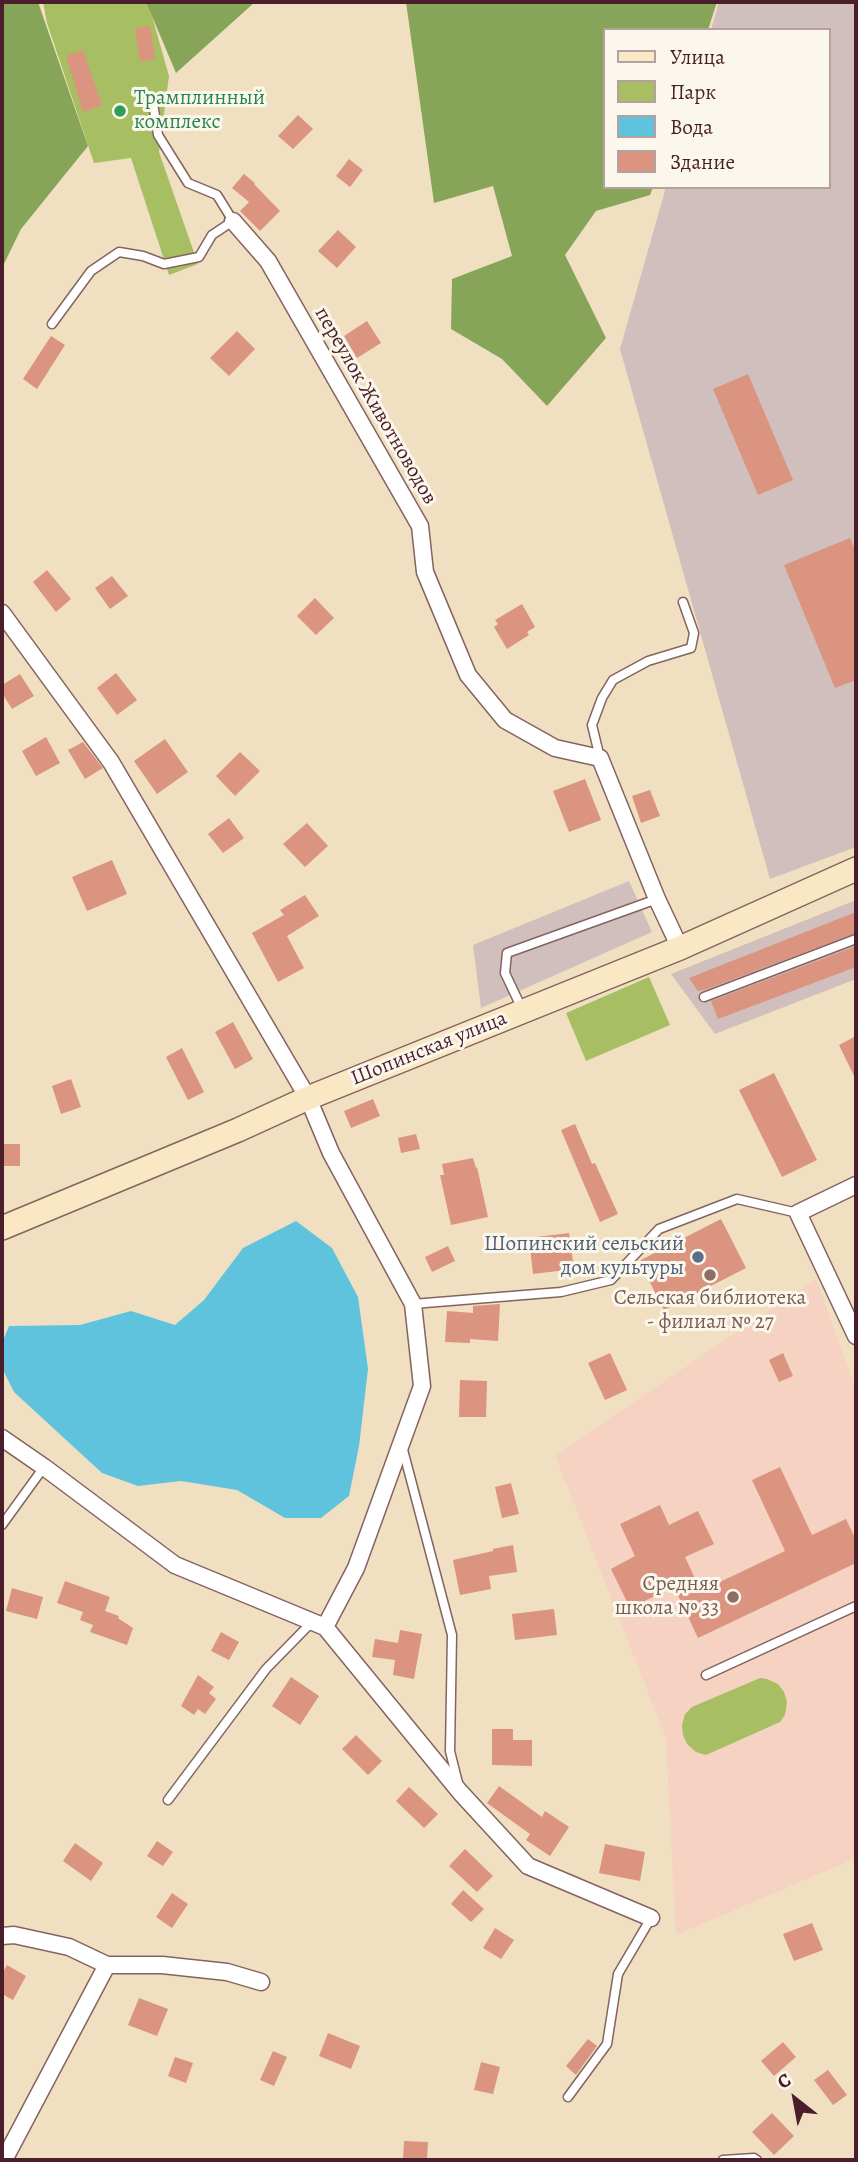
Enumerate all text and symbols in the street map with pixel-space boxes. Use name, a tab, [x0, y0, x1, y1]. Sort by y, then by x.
legend	[602, 28, 830, 189]
text: Улица	[670, 43, 725, 71]
text: Парк	[670, 78, 716, 106]
place label: Трамплинный комплекс	[134, 86, 265, 136]
marker: Трамплинный комплекс	[112, 103, 128, 119]
text: Вода	[670, 113, 713, 141]
text: Здание	[670, 148, 735, 176]
street label: переулок Животноводов	[308, 303, 442, 509]
street label: Шопинская улица	[347, 1006, 511, 1092]
place label: Шопинский сельский дом культуры	[484, 1232, 684, 1282]
marker: Шопинский сельский дом культуры	[690, 1249, 706, 1265]
marker: Сельская библиотека - филиал № 27	[702, 1267, 718, 1283]
place label: Сельская библиотека - филиал № 27	[614, 1286, 806, 1336]
place label: Средняя школа № 33	[615, 1572, 719, 1622]
marker: Средняя школа № 33	[725, 1589, 741, 1605]
north arrow	[760, 2064, 830, 2134]
text: С	[772, 2067, 796, 2095]

